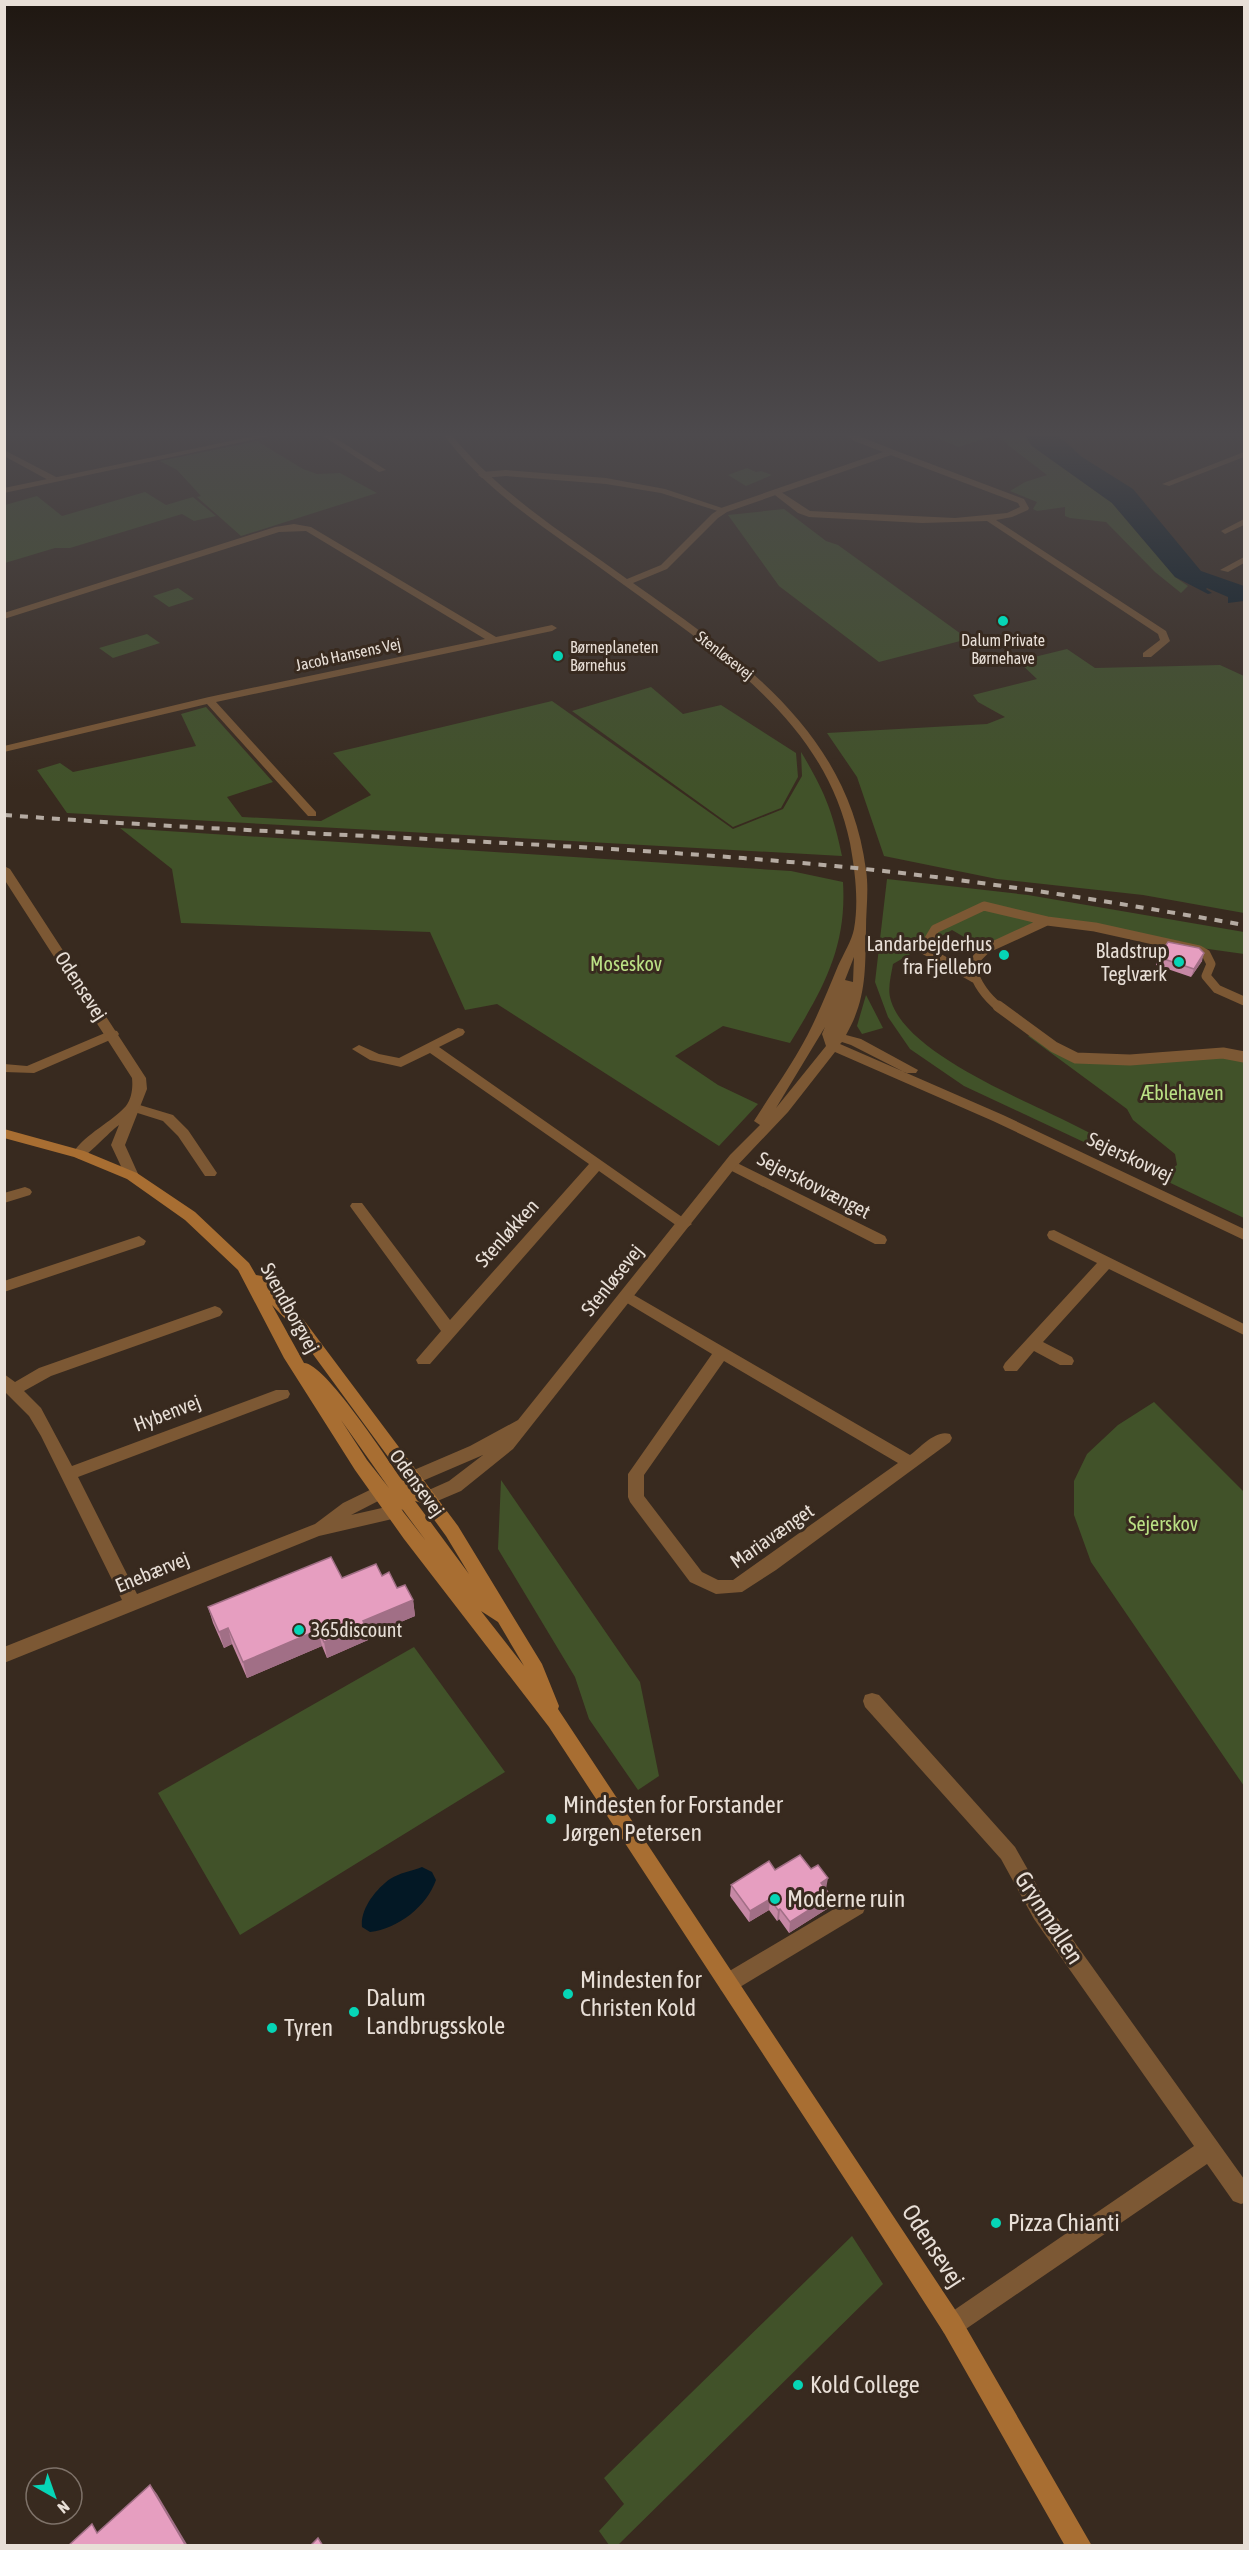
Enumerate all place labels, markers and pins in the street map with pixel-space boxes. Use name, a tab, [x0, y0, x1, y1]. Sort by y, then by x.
marker: Dalum Private Børnehave	[996, 614, 1010, 628]
place label: Dalum Private Børnehave	[961, 631, 1045, 667]
place label: Børneplaneten Børnehus	[570, 638, 659, 674]
marker: Børneplaneten Børnehus	[551, 649, 565, 663]
place label: Landarbejderhus fra Fjellebro	[867, 932, 992, 978]
place label: Bladstrup Teglværk	[1096, 939, 1167, 985]
marker: Landarbejderhus fra Fjellebro	[997, 948, 1011, 962]
marker: Bladstrup Teglværk	[1172, 955, 1186, 969]
place label: 365discount	[311, 1618, 402, 1641]
marker: 365discount	[292, 1623, 306, 1637]
place label: Mindesten for Forstander Jørgen Petersen	[563, 1791, 784, 1846]
marker: Mindesten for Forstander Jørgen Petersen	[544, 1812, 558, 1826]
place label: Moderne ruin	[787, 1885, 905, 1912]
marker: Moderne ruin	[768, 1892, 782, 1906]
place label: Mindesten for Christen Kold	[580, 1966, 702, 2021]
place label: Dalum Landbrugsskole	[366, 1984, 505, 2039]
marker: Mindesten for Christen Kold	[561, 1987, 575, 2001]
marker: Dalum Landbrugsskole	[347, 2005, 361, 2019]
place label: Tyren	[284, 2014, 333, 2041]
marker: Tyren	[265, 2021, 279, 2035]
place label: Pizza Chianti	[1008, 2209, 1120, 2236]
marker: Pizza Chianti	[989, 2216, 1003, 2230]
place label: Kold College	[810, 2371, 920, 2398]
marker: Kold College	[791, 2378, 805, 2392]

